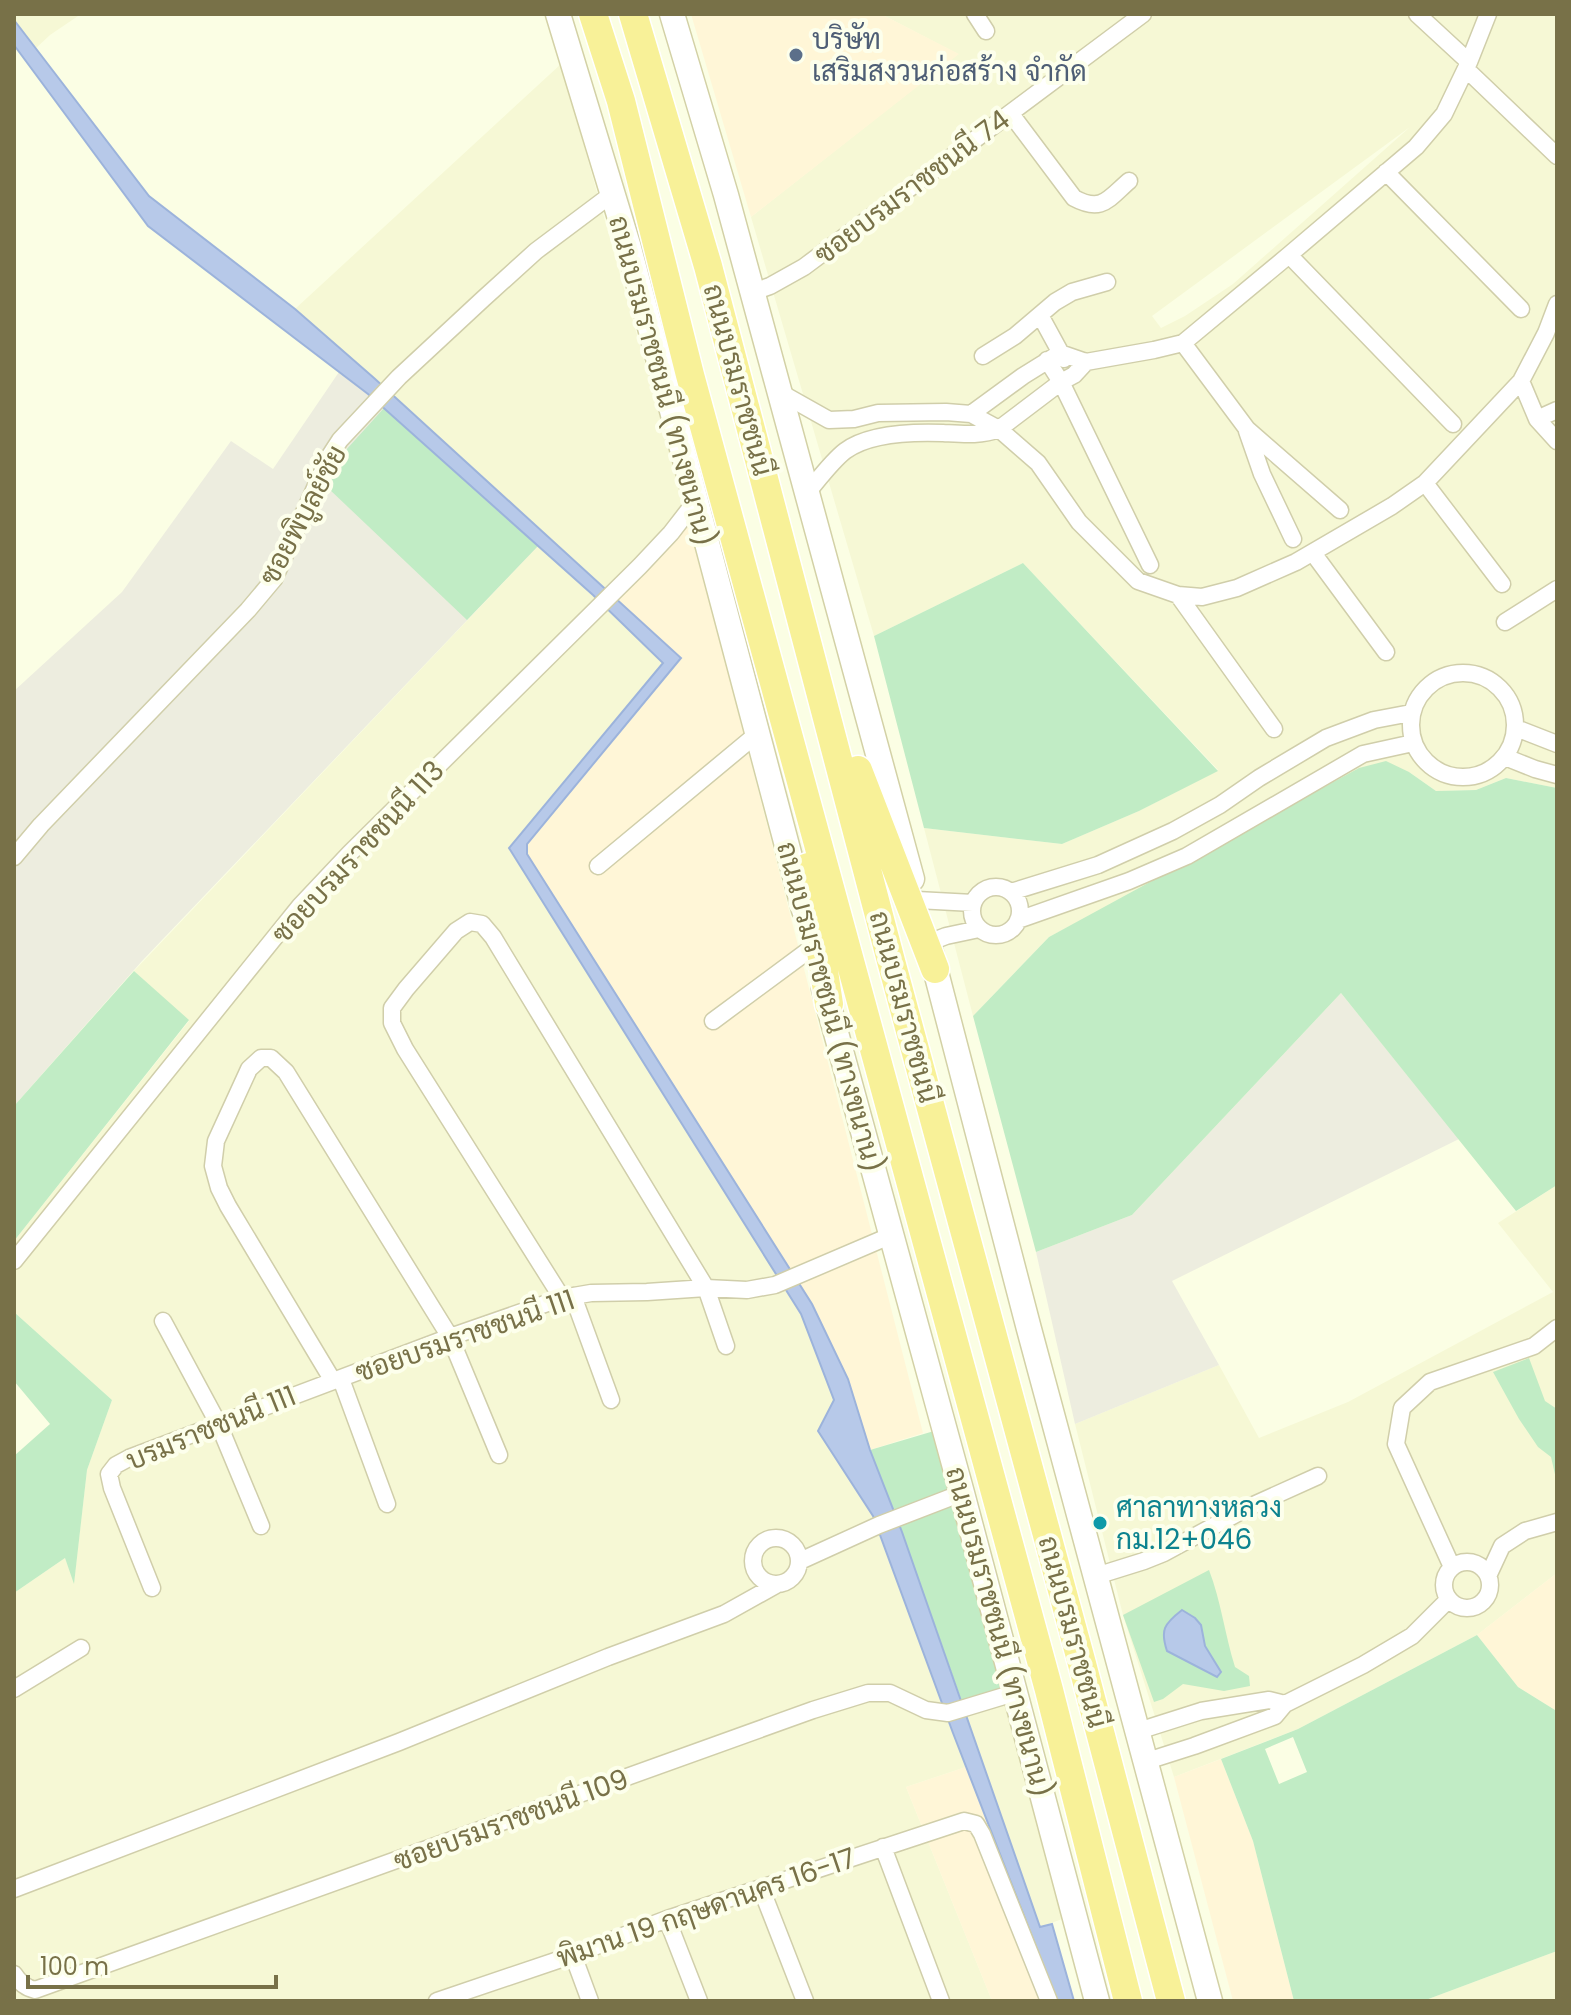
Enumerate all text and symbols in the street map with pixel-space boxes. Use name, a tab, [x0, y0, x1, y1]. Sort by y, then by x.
place label: บริษัท เสริมสงวนก่อสร้าง จำกัด	[812, 20, 1087, 91]
marker: บริษัท เสริมสงวนก่อสร้าง จำกัด	[787, 46, 805, 64]
street label: ซอยบรมราชชนนี 74	[806, 101, 1018, 273]
street label: ถนนบรมราชชนนี (ทางขนาน)	[599, 211, 725, 551]
street label: ถนนบรมราชชนนี	[694, 280, 782, 480]
street label: ซอยพิบูลย์ชัย	[250, 438, 356, 592]
street label: ซอยบรมราชชนนี 113	[263, 752, 453, 952]
street label: ถนนบรมราชชนนี (ทางขนาน)	[767, 837, 893, 1177]
street label: ถนนบรมราชชนนี	[860, 907, 948, 1107]
street label: ซอยบรมราชชนนี 111	[350, 1280, 580, 1392]
street label: บรมราชชนนี 111	[120, 1376, 302, 1480]
street label: ถนนบรมราชชนนี (ทางขนาน)	[936, 1462, 1062, 1802]
place label: ศาลาทางหลวง กม.12+046	[1116, 1488, 1282, 1559]
marker: ศาลาทางหลวง กม.12+046	[1091, 1514, 1109, 1532]
street label: ถนนบรมราชชนนี	[1029, 1532, 1117, 1732]
street label: ซอยบรมราชชนนี 109	[388, 1759, 634, 1881]
street label: พิมาน 19 กฤษดานคร 16-17	[551, 1838, 861, 1978]
scale bar	[28, 1939, 276, 1989]
text: 100 m	[40, 1950, 109, 1983]

